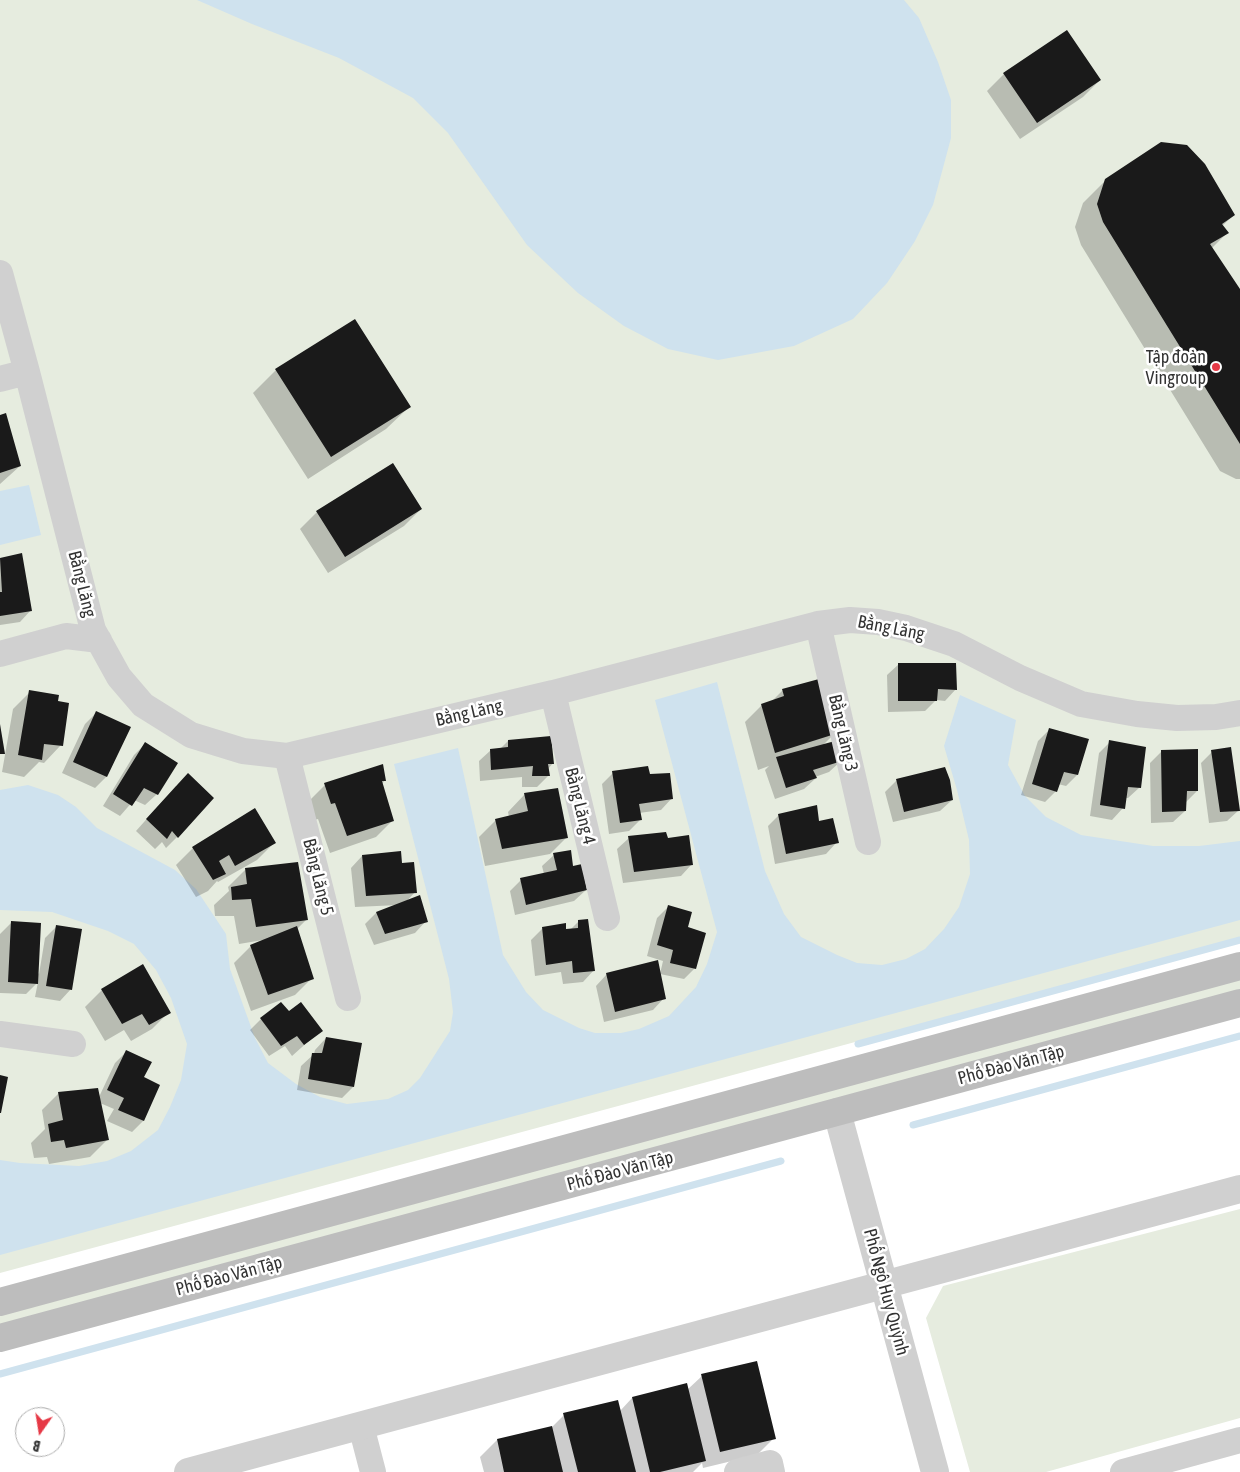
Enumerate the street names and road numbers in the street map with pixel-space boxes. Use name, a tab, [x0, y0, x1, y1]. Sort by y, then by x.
street label: Bằng Lăng	[63, 549, 101, 619]
street label: Bằng Lăng	[856, 611, 926, 645]
street label: Bằng Lăng 3	[824, 692, 862, 774]
street label: Bằng Lăng	[434, 695, 504, 731]
street label: Bằng Lăng 4	[560, 765, 600, 847]
street label: Bằng Lăng 5	[298, 836, 338, 918]
street label: Phố Đào Văn Tập	[955, 1040, 1067, 1090]
street label: Phố Đào Văn Tập	[564, 1146, 676, 1196]
street label: Phố Ngô Huy Quỳnh	[859, 1226, 913, 1358]
street label: Phố Đào Văn Tập	[173, 1251, 285, 1301]

